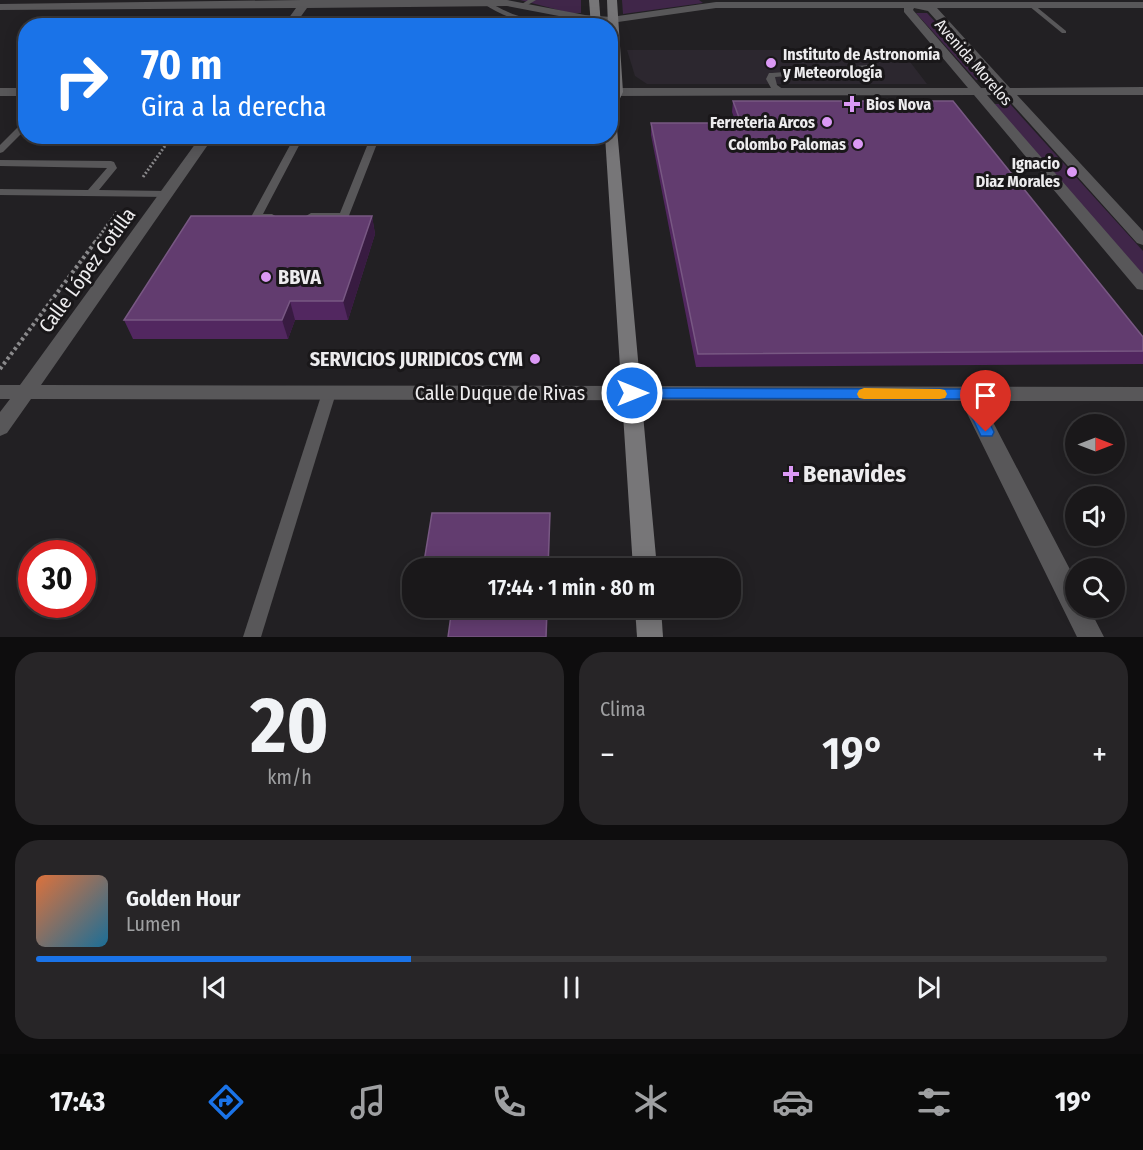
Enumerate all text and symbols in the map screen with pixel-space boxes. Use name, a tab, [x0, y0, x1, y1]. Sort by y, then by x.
street label: Avenida Morelos	[931, 15, 1016, 110]
text: 70 m	[141, 40, 222, 90]
icon: right	[42, 42, 120, 120]
place label: Instituto de Astronomía y Meteorología	[782, 45, 940, 82]
marker: Instituto de Astronomía y Meteorología	[764, 56, 778, 70]
text: Gira a la derecha	[141, 91, 326, 123]
marker: Bios Nova	[843, 95, 861, 113]
place label: Bios Nova	[866, 95, 931, 114]
place label: Ferreteria Arcos	[710, 113, 815, 132]
marker: Ferreteria Arcos	[820, 115, 834, 129]
place label: Colombo Palomas	[728, 135, 846, 154]
marker: Colombo Palomas	[851, 137, 865, 151]
place label: Ignacio Diaz Morales	[976, 154, 1060, 191]
marker: Ignacio Diaz Morales	[1065, 165, 1079, 179]
street label: Calle López Cotilla	[34, 203, 140, 337]
place label: BBVA	[278, 265, 322, 289]
marker: BBVA	[259, 270, 273, 284]
place label: SERVICIOS JURIDICOS CYM	[310, 347, 523, 371]
marker: SERVICIOS JURIDICOS CYM	[528, 352, 542, 366]
position arrow	[600, 361, 664, 425]
pin	[960, 370, 1011, 432]
icon: arrive	[969, 379, 1002, 412]
street label: Calle Duque de Rivas	[415, 381, 585, 405]
north arrow	[1065, 414, 1125, 474]
map controls	[1065, 414, 1125, 618]
place label: Benavides	[803, 460, 906, 488]
marker: Benavides	[784, 467, 798, 481]
button: sound	[1065, 486, 1125, 546]
speed limit sign: 30	[18, 540, 96, 618]
button: search	[1065, 558, 1125, 618]
text: 17:44 · 1 min · 80 m	[488, 574, 655, 601]
text: 20	[250, 679, 329, 773]
text: Clima	[600, 697, 645, 721]
text: 19°	[822, 727, 885, 781]
text: −	[600, 735, 615, 775]
text: +	[1092, 735, 1107, 775]
text: km/h	[267, 765, 312, 789]
text: Golden Hour	[126, 885, 240, 912]
text: Lumen	[126, 912, 181, 936]
icon: previous	[198, 971, 231, 1004]
icon: pause	[555, 971, 588, 1004]
icon: next	[912, 971, 945, 1004]
icon: directions	[205, 1081, 247, 1123]
icon: music	[347, 1081, 389, 1123]
icon: phone	[488, 1081, 530, 1123]
icon: climate	[630, 1081, 672, 1123]
icon: car	[772, 1081, 814, 1123]
icon: filters	[913, 1081, 955, 1123]
text: 17:43	[50, 1086, 105, 1118]
text: 19°	[1055, 1086, 1093, 1118]

